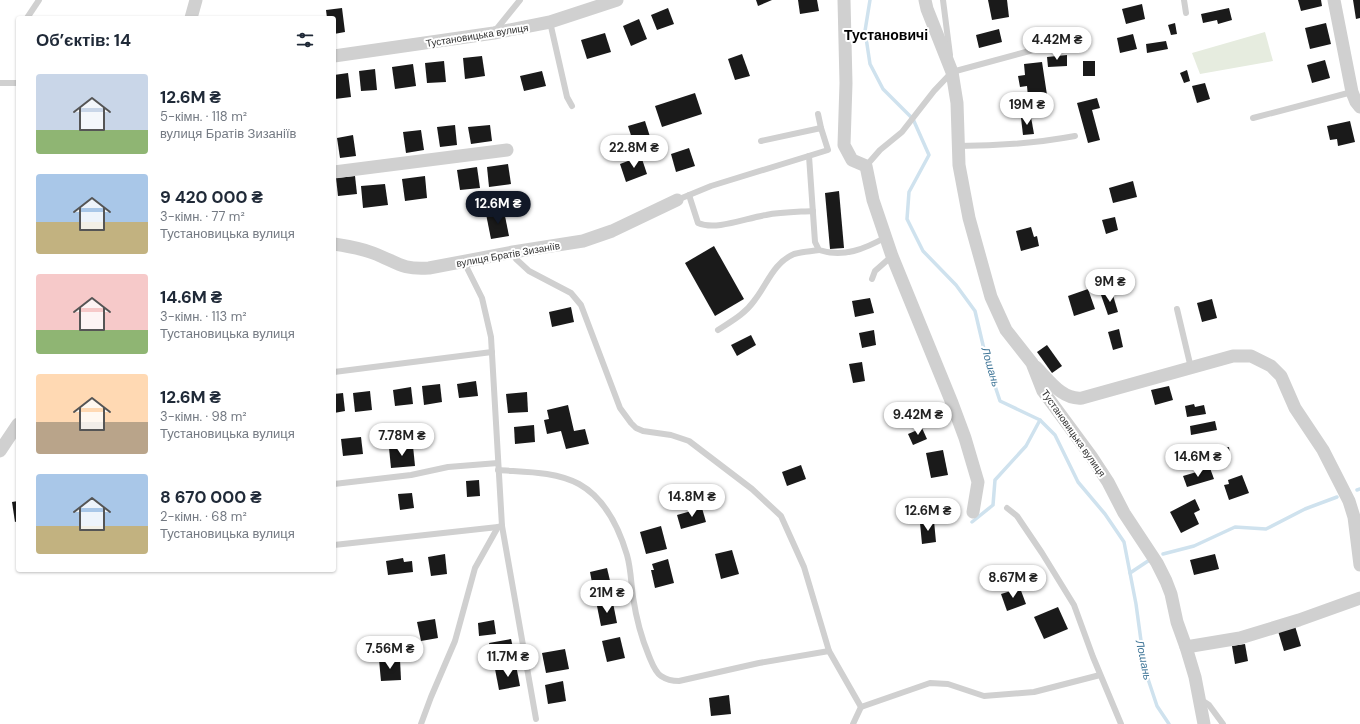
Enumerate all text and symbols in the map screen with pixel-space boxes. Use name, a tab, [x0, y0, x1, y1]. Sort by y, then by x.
street label: Тустановицька вулиця	[425, 21, 529, 50]
district label: Тустановичі	[844, 26, 928, 44]
pin: 4.42M ₴	[1020, 27, 1094, 61]
text: Об’єктів: 14	[36, 29, 131, 51]
icon: filters	[294, 29, 316, 51]
text: 4.42M ₴	[1032, 31, 1082, 48]
text: 12.6M ₴	[160, 86, 221, 108]
icon: home	[68, 90, 116, 138]
pin: 19M ₴	[999, 92, 1055, 126]
text: 19M ₴	[1009, 96, 1045, 113]
text: 5-кімн. · 118 m²	[160, 108, 247, 125]
text: вулиця Братів Зизаніїв	[160, 125, 296, 142]
pin: 22.8M ₴	[597, 135, 671, 169]
text: 22.8M ₴	[609, 139, 659, 156]
text: 9 420 000 ₴	[160, 186, 263, 208]
icon: home	[68, 190, 116, 238]
pin: 12.6M ₴	[461, 191, 535, 225]
text: 12.6M ₴	[475, 195, 521, 212]
text: 3-кімн. · 77 m²	[160, 208, 245, 225]
text: Тустановицька вулиця	[160, 225, 295, 242]
street label: вулиця Братів Зизаніїв	[455, 239, 561, 270]
pin: 9M ₴	[1086, 269, 1134, 303]
text: 9M ₴	[1094, 273, 1126, 290]
text: 14.6M ₴	[160, 286, 222, 308]
icon: home	[68, 290, 116, 338]
text: 3-кімн. · 113 m²	[160, 308, 247, 325]
text: Тустановицька вулиця	[160, 325, 295, 342]
water label: Лошань	[978, 345, 1003, 389]
text: 12.6M ₴	[160, 386, 221, 408]
street label: Тустановицька вулиця	[1039, 387, 1109, 479]
icon: home	[68, 390, 116, 438]
pin: 9.42M ₴	[881, 402, 955, 436]
text: 9.42M ₴	[893, 406, 943, 423]
text: 3-кімн. · 98 m²	[160, 408, 247, 425]
pin: 7.78M ₴	[365, 423, 439, 457]
text: Тустановицька вулиця	[160, 425, 295, 442]
text: 7.78M ₴	[378, 427, 426, 444]
pin: 14.6M ₴	[1161, 444, 1235, 478]
text: 14.6M ₴	[1174, 448, 1222, 465]
pin: 14.8M ₴	[655, 484, 729, 518]
text: 8 670 000 ₴	[160, 486, 262, 508]
text: 14.8M ₴	[668, 488, 716, 505]
icon: home	[68, 490, 116, 538]
pin: 12.6M ₴	[891, 498, 965, 532]
text: 12.6M ₴	[905, 502, 951, 519]
text: 2-кімн. · 68 m²	[160, 508, 247, 525]
text: Тустановицька вулиця	[160, 525, 295, 542]
pin: 8.67M ₴	[976, 565, 1050, 599]
text: 8.67M ₴	[988, 569, 1038, 586]
pin: 21M ₴	[579, 580, 635, 614]
text: 21M ₴	[589, 584, 625, 601]
pin: 7.56M ₴	[353, 636, 427, 670]
water label: Лошань	[1133, 638, 1155, 682]
text: 7.56M ₴	[365, 640, 415, 657]
pin: 11.7M ₴	[471, 644, 545, 678]
text: 11.7M ₴	[487, 648, 529, 665]

